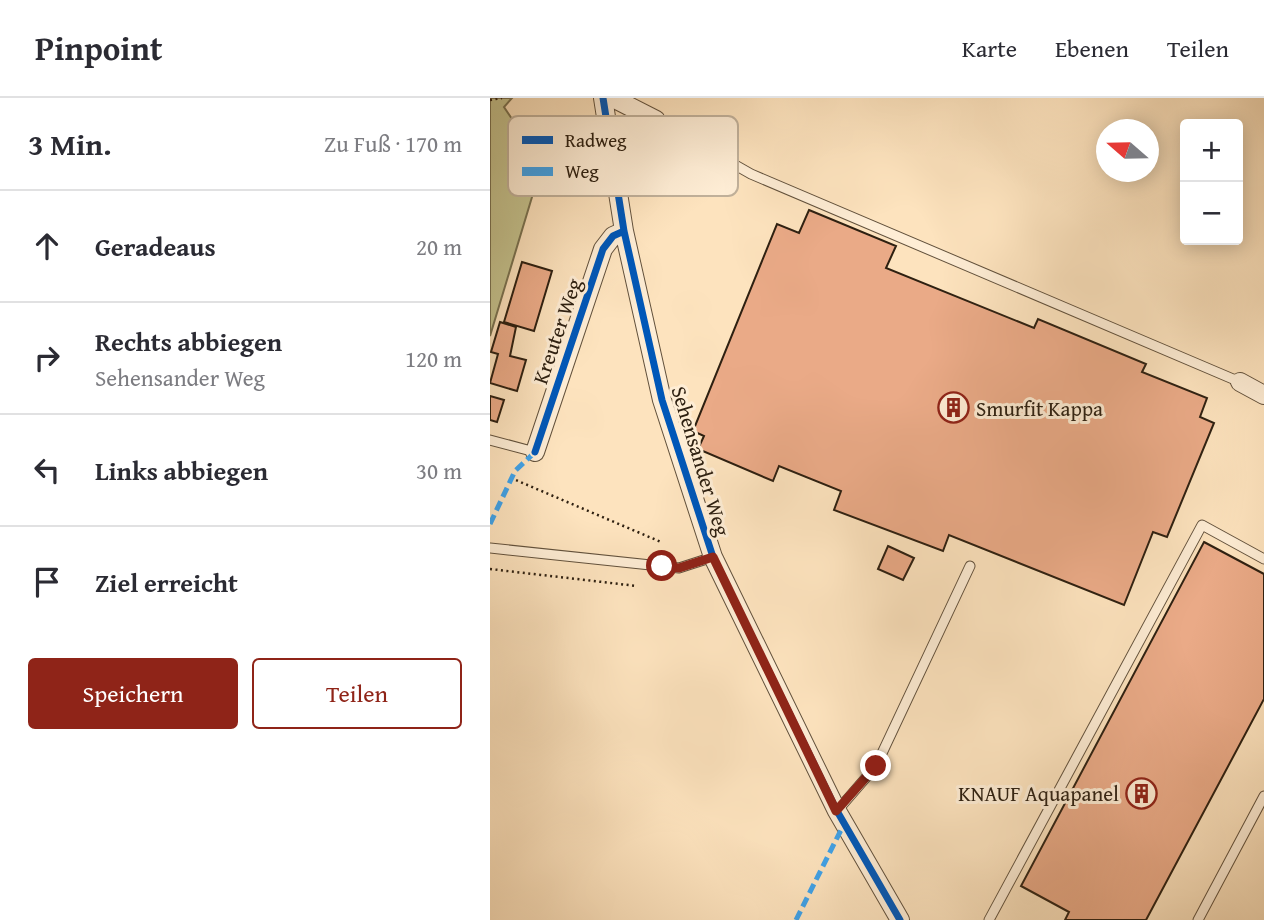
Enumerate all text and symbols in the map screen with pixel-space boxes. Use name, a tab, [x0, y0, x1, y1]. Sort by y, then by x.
text: Pinpoint	[35, 24, 162, 72]
text: Karte	[962, 31, 1017, 66]
text: Ebenen	[1055, 31, 1129, 66]
text: Teilen	[1167, 31, 1229, 66]
legend	[508, 116, 738, 196]
north arrow	[1096, 119, 1159, 182]
map controls	[1180, 119, 1243, 245]
button: +	[1180, 119, 1243, 182]
text: 3 Min.	[28, 122, 111, 166]
text: Radweg	[565, 126, 627, 154]
text: Zu Fuß · 170 m	[324, 127, 462, 160]
text: Weg	[565, 157, 599, 185]
button: −	[1180, 182, 1243, 245]
icon: ahead	[28, 227, 66, 265]
text: Geradeaus	[95, 227, 216, 266]
text: 20 m	[416, 230, 462, 263]
street label: Kreuter Weg	[524, 274, 590, 388]
text: Rechts abbiegen	[95, 322, 282, 361]
icon: right	[28, 339, 66, 377]
text: 120 m	[405, 342, 462, 375]
text: Sehensander Weg	[95, 361, 265, 394]
street label: Sehensander Weg	[663, 382, 739, 540]
building icon: Smurfit Kappa	[936, 391, 970, 425]
place label: Smurfit Kappa	[976, 393, 1103, 424]
icon: left	[28, 451, 66, 489]
text: Links abbiegen	[95, 451, 268, 490]
text: 30 m	[416, 454, 462, 487]
route start	[646, 550, 677, 581]
icon: arrive	[28, 563, 66, 601]
text: Ziel erreicht	[95, 563, 238, 602]
button: Speichern	[28, 658, 238, 729]
button: Teilen	[252, 658, 462, 729]
route end	[860, 750, 891, 781]
building icon: KNAUF Aquapanel	[1125, 776, 1159, 810]
place label: KNAUF Aquapanel	[958, 778, 1119, 809]

